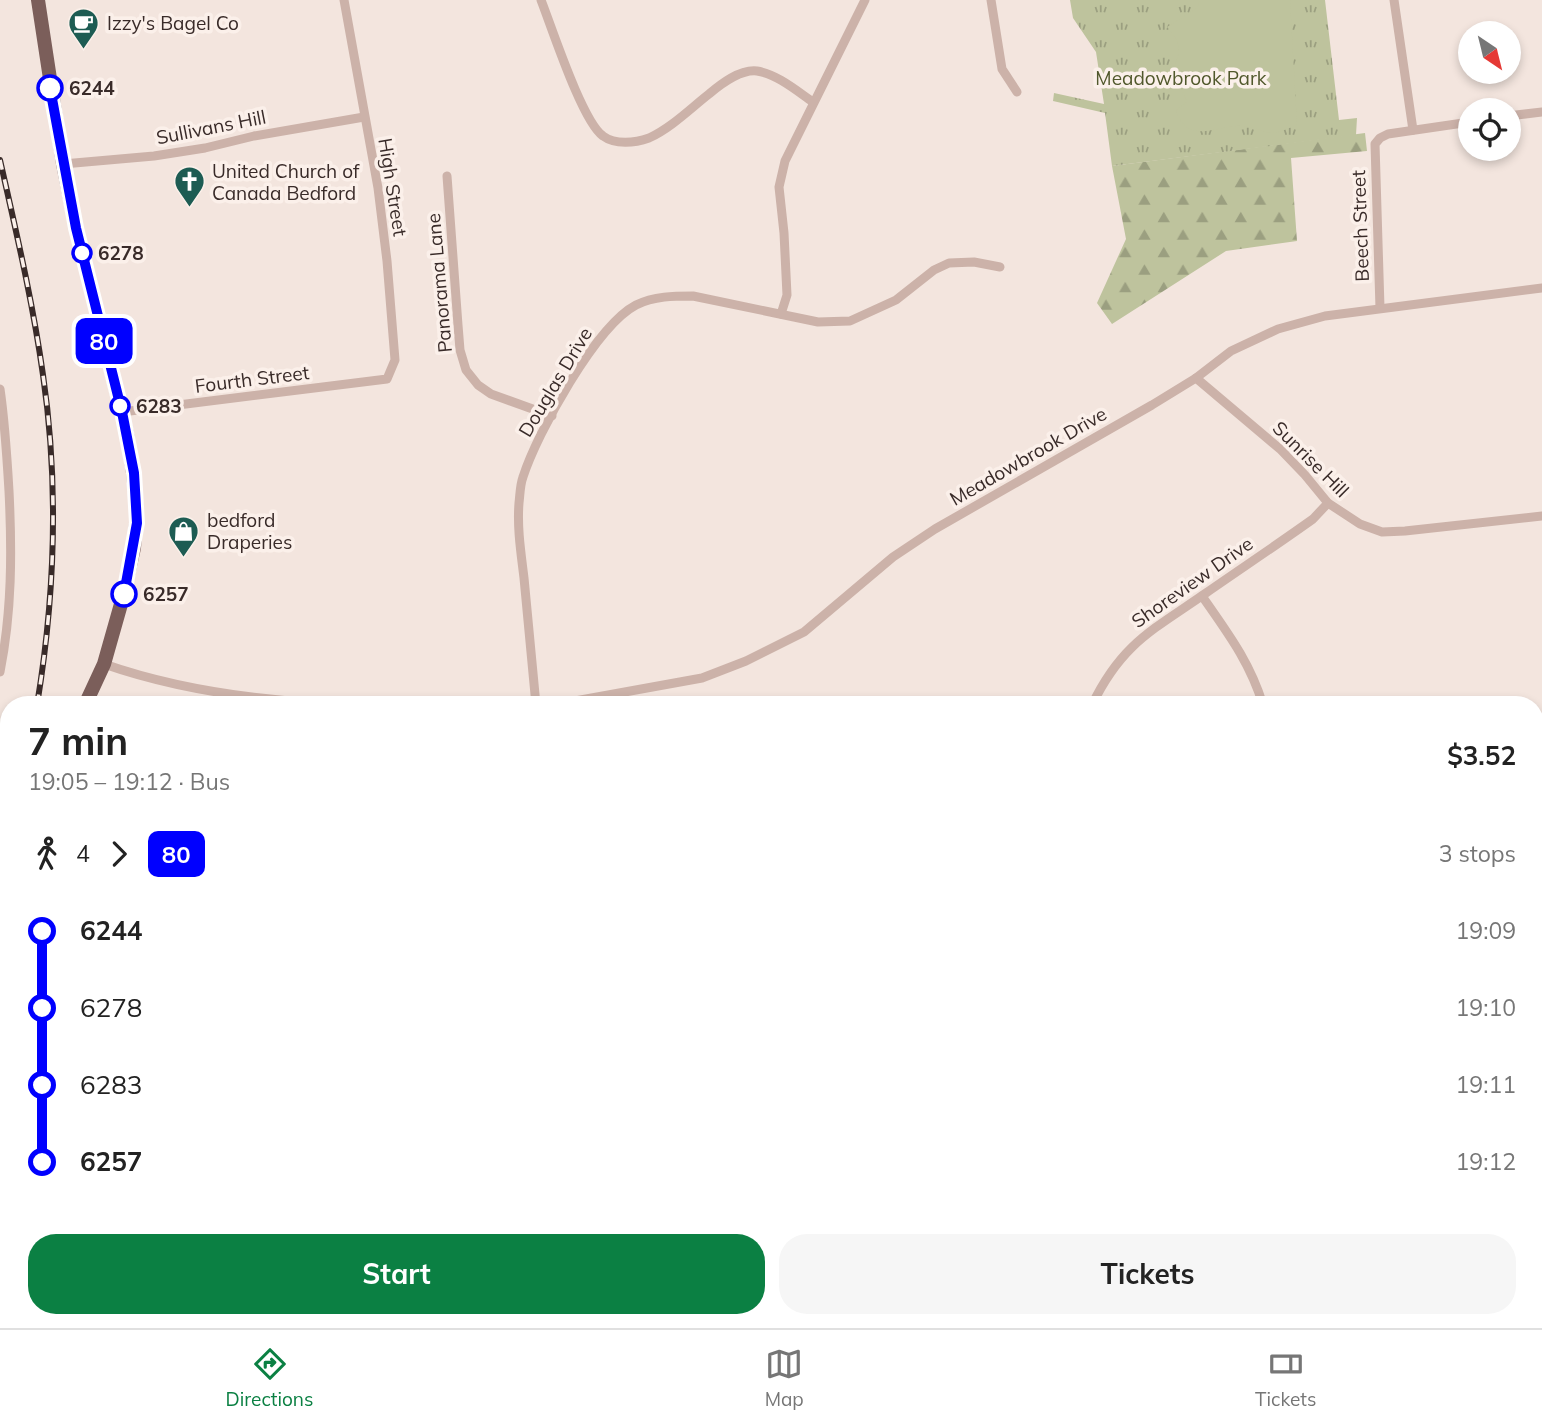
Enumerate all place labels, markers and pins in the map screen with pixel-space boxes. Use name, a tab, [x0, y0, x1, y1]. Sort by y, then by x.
cafe icon: Izzy's Bagel Co	[67, 6, 101, 50]
place label: Izzy's Bagel Co	[107, 11, 239, 35]
marker: 6244	[37, 75, 63, 101]
place label: 6244	[69, 76, 115, 100]
place label: United Church of Canada Bedford	[212, 159, 360, 205]
church icon: United Church of Canada Bedford	[172, 165, 206, 209]
place label: 6278	[98, 241, 144, 265]
marker: 6278	[72, 243, 92, 263]
place label: 6283	[136, 394, 182, 418]
marker: 6283	[110, 396, 130, 416]
place label: bedford Draperies	[207, 508, 292, 554]
shop icon: bedford Draperies	[167, 514, 201, 558]
marker: 6257	[111, 581, 137, 607]
place label: 6257	[143, 582, 189, 606]

